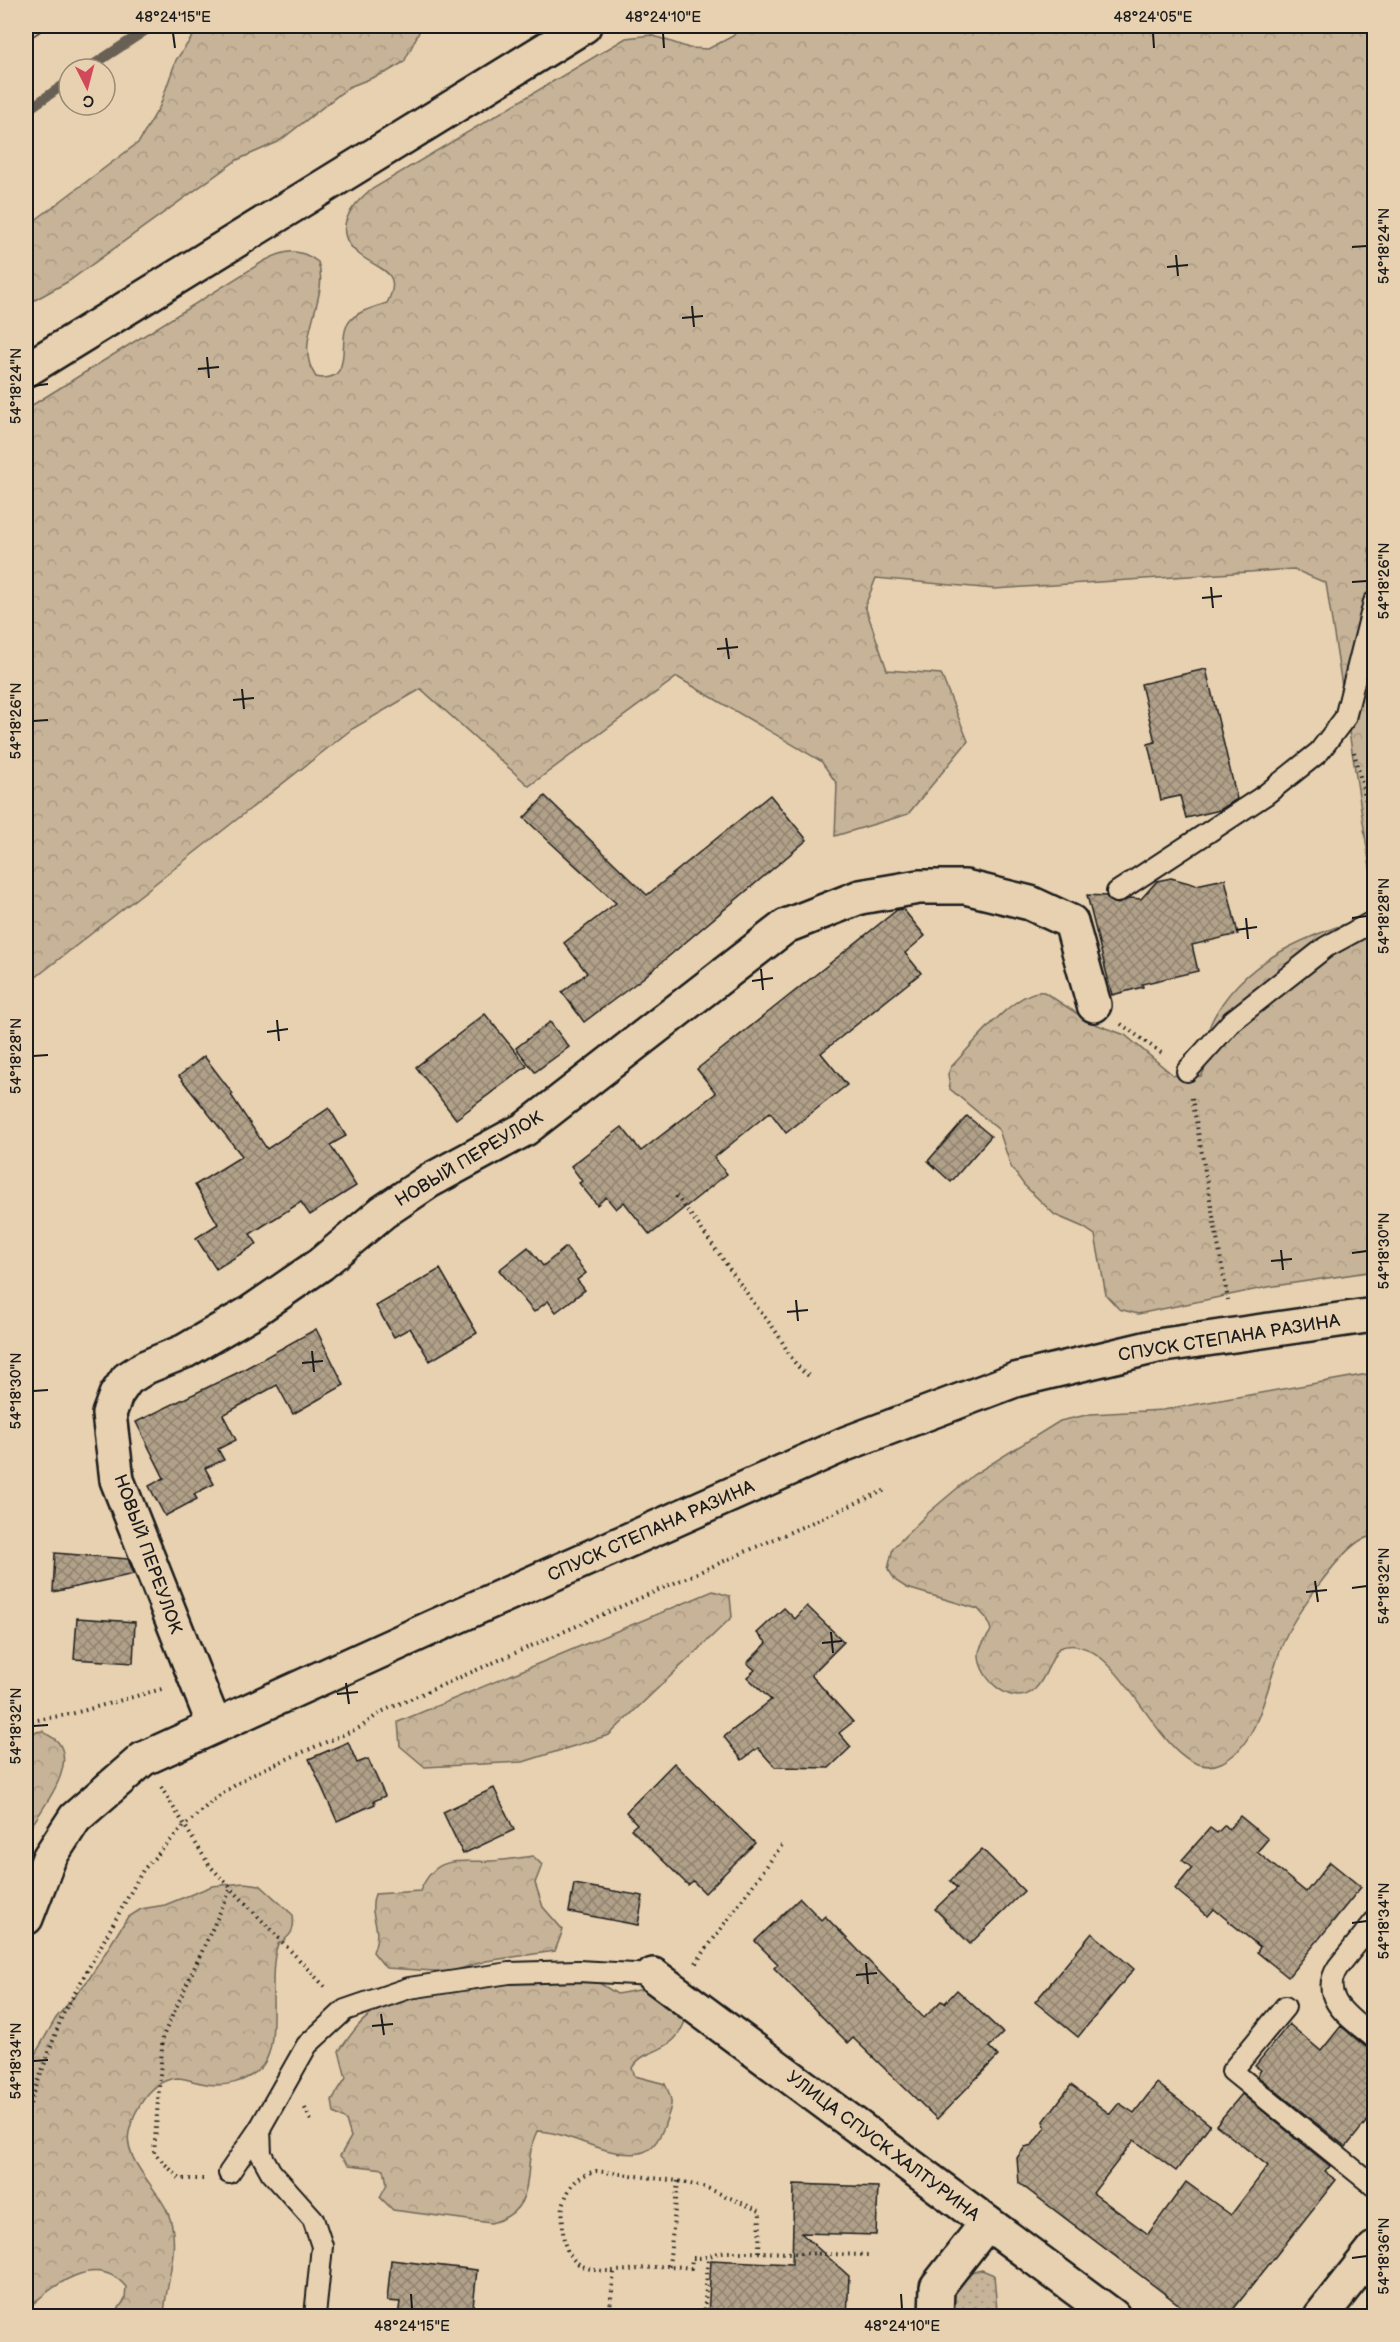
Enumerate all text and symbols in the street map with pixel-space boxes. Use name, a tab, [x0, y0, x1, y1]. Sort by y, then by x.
text: 48°24'15"E	[135, 8, 211, 27]
text: 48°24'10"E	[625, 8, 701, 27]
text: 48°24'05"E	[1114, 8, 1193, 27]
north arrow	[57, 57, 117, 117]
text: С	[82, 90, 95, 110]
text: 54°18'24"N	[1375, 208, 1394, 284]
text: 54°18'24"N	[7, 348, 26, 424]
text: 54°18'26"N	[1375, 543, 1394, 619]
text: 54°18'26"N	[7, 683, 26, 759]
text: 54°18'28"N	[1375, 878, 1394, 954]
text: 54°18'28"N	[7, 1018, 26, 1094]
street label: НОВЫЙ ПЕРЕУЛОК	[392, 1107, 547, 1211]
text: 54°18'30"N	[1375, 1213, 1394, 1289]
street label: СПУСК СТЕПАНА РАЗИНА	[1117, 1310, 1341, 1366]
text: 54°18'30"N	[7, 1353, 26, 1429]
street label: НОВЫЙ ПЕРЕУЛОК	[109, 1471, 187, 1637]
street label: СПУСК СТЕПАНА РАЗИНА	[544, 1476, 758, 1586]
text: 54°18'32"N	[1375, 1548, 1394, 1624]
text: 54°18'32"N	[7, 1688, 26, 1764]
text: 54°18'34"N	[1375, 1882, 1394, 1960]
text: 54°18'34"N	[7, 2022, 26, 2100]
street label: УЛИЦА СПУСК ХАЛТУРИНА	[782, 2067, 984, 2226]
text: 54°18'36"N	[1375, 2217, 1394, 2295]
text: 48°24'15"E	[374, 2317, 450, 2336]
text: 48°24'10"E	[864, 2317, 940, 2336]

